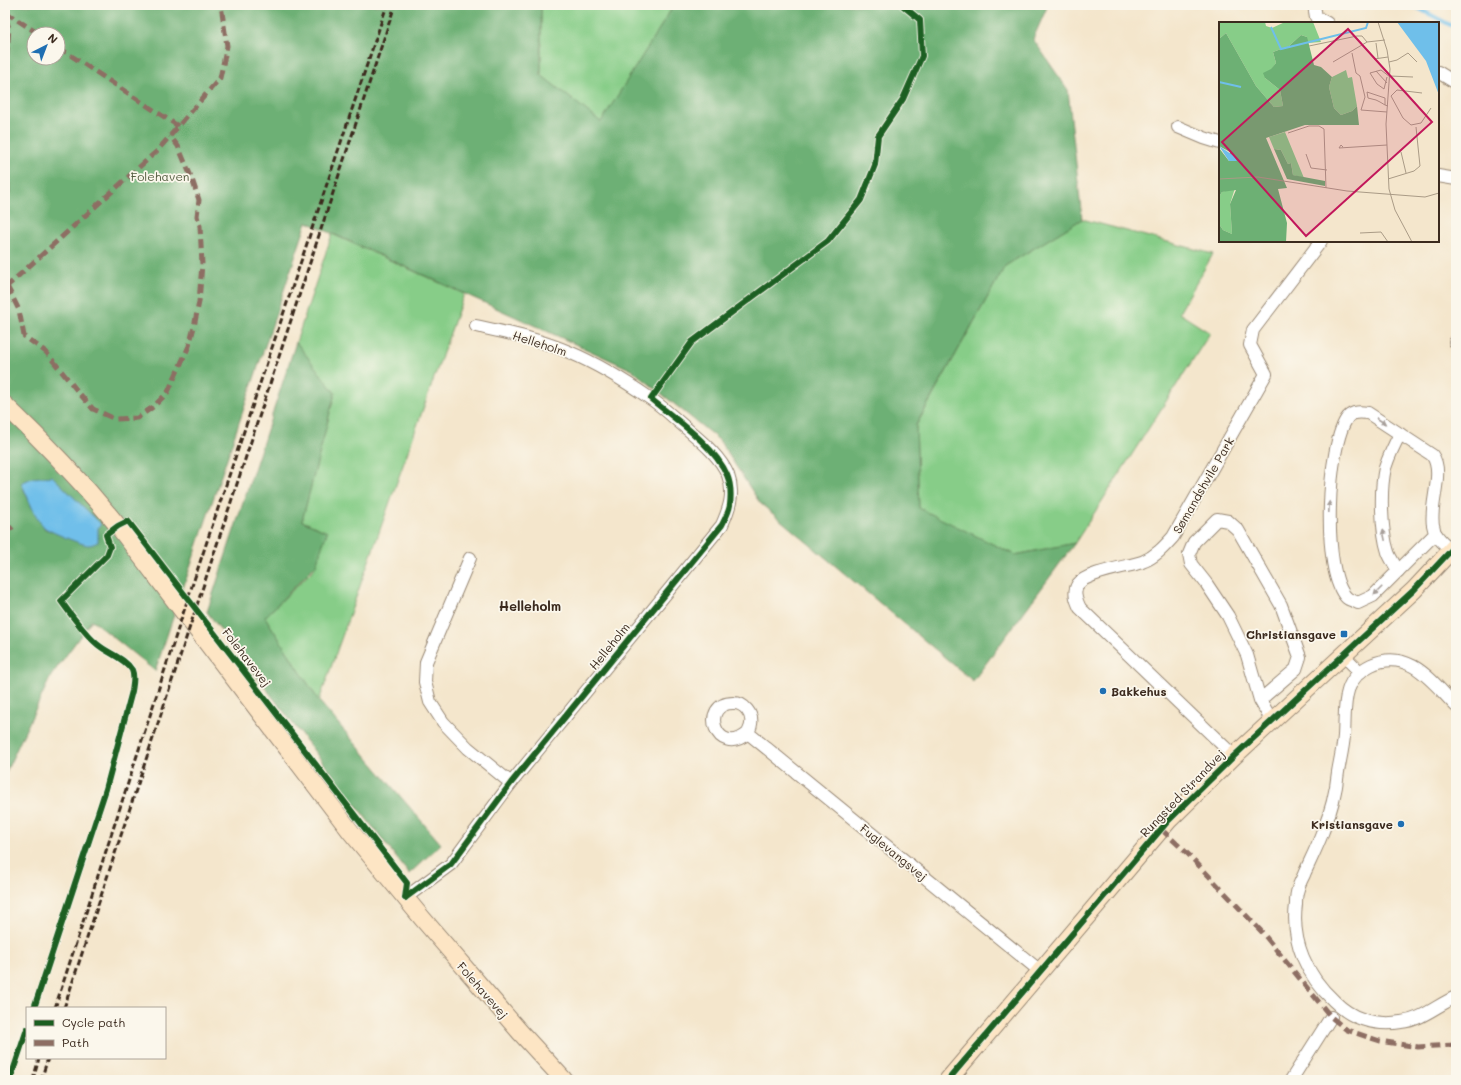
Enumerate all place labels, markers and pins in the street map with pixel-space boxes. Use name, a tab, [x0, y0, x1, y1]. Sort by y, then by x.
place label: Christiansgave	[1246, 626, 1336, 642]
marker: Christiansgave	[1339, 629, 1349, 639]
place label: Bakkehus	[1111, 683, 1166, 699]
marker: Bakkehus	[1098, 686, 1108, 696]
place label: Kristiansgave	[1311, 816, 1393, 832]
marker: Kristiansgave	[1396, 819, 1406, 829]

